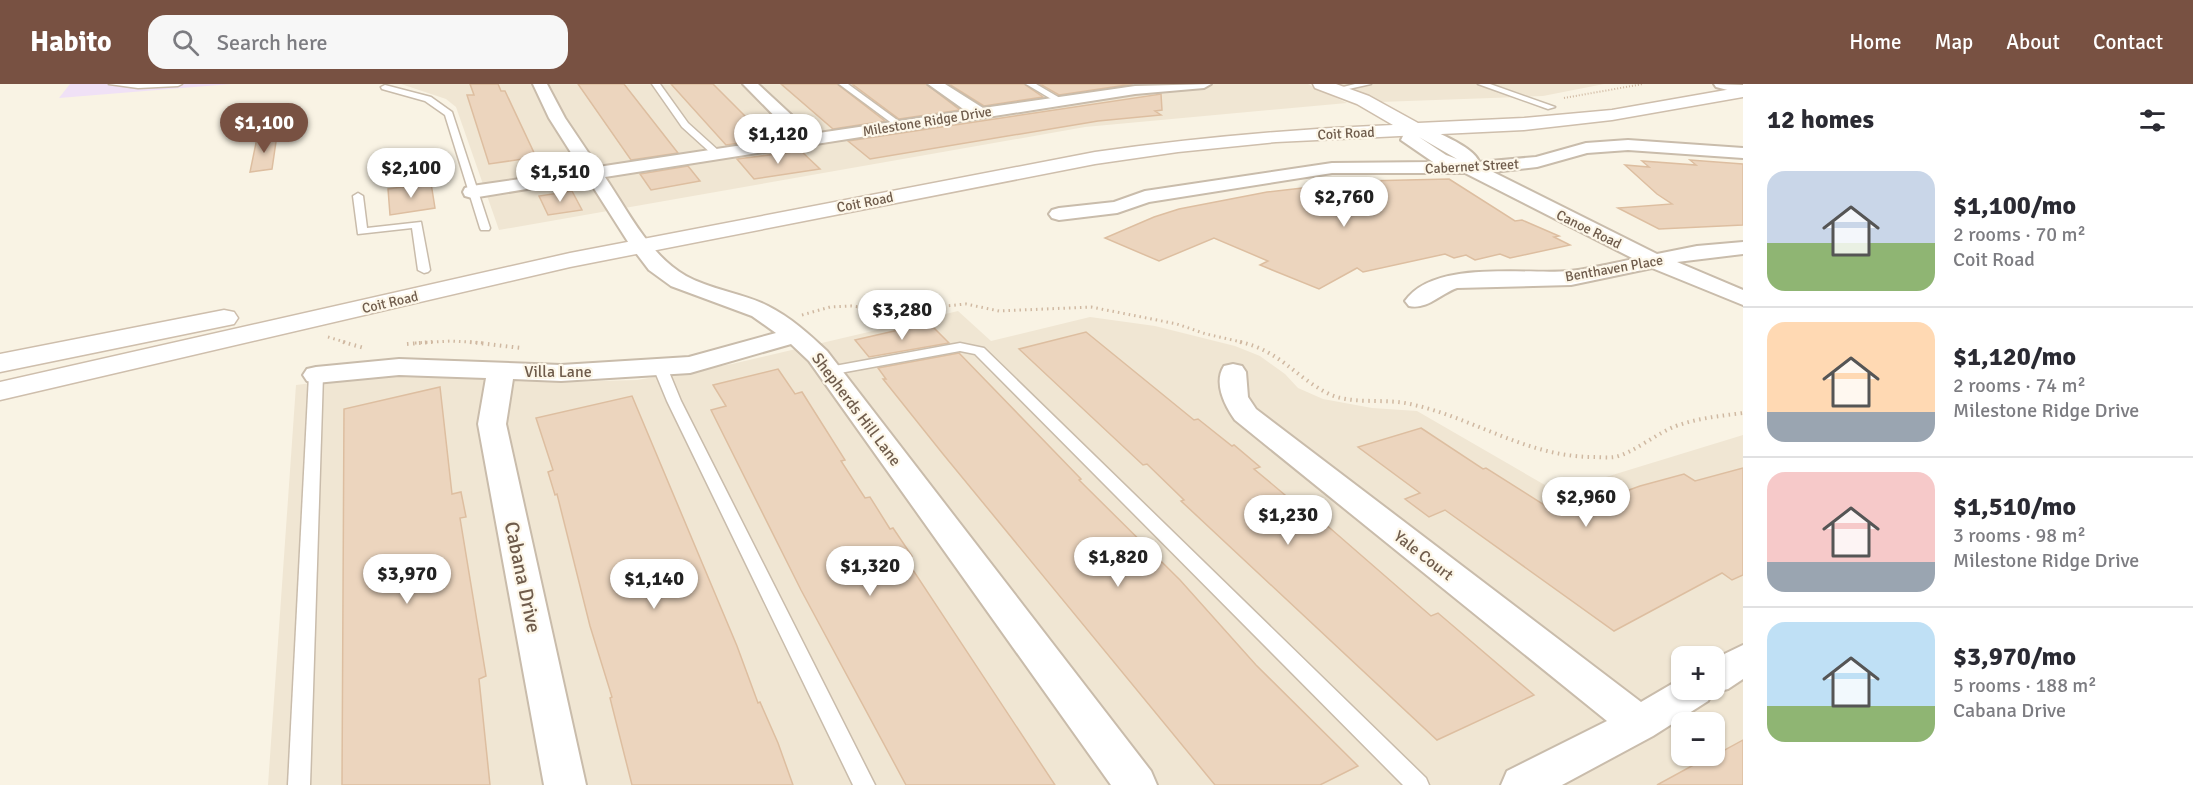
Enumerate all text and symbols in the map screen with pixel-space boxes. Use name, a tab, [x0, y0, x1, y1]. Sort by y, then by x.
search box	[148, 15, 568, 69]
text: Habito	[30, 25, 112, 59]
icon: search	[169, 26, 202, 59]
text: Search here	[217, 29, 328, 56]
text: Home	[1849, 29, 1902, 55]
text: Map	[1935, 29, 1973, 55]
text: About	[2006, 29, 2060, 55]
text: Contact	[2093, 29, 2163, 55]
pin: $1,100	[215, 103, 313, 154]
street label: Milestone Ridge Drive	[861, 103, 993, 140]
text: 12 homes	[1767, 104, 1874, 136]
icon: filters	[2136, 104, 2169, 137]
text: $1,100	[234, 110, 294, 135]
pin: $1,120	[729, 114, 827, 165]
text: $1,120	[748, 121, 808, 146]
street label: Coit Road	[1317, 124, 1375, 143]
pin: $2,100	[362, 148, 460, 199]
pin: $1,510	[511, 152, 609, 203]
text: $2,100	[381, 155, 441, 180]
street label: Cabernet Street	[1425, 156, 1520, 177]
text: $1,510	[530, 159, 590, 184]
pin: $2,760	[1295, 177, 1393, 228]
text: $2,760	[1314, 184, 1374, 209]
street label: Coit Road	[835, 189, 895, 216]
text: $1,100/mo	[1953, 190, 2076, 222]
icon: home	[1815, 195, 1887, 267]
street label: Canoe Road	[1553, 206, 1624, 253]
text: 2 rooms · 70 m²	[1953, 222, 2086, 247]
text: Coit Road	[1953, 247, 2035, 272]
street label: Benthaven Place	[1564, 252, 1664, 285]
street label: Coit Road	[360, 288, 420, 317]
pin: $3,280	[853, 290, 951, 341]
text: $3,280	[872, 297, 932, 322]
text: $1,120/mo	[1953, 341, 2076, 373]
icon: home	[1815, 346, 1887, 418]
street label: Shepherds Hill Lane	[807, 349, 905, 470]
street label: Villa Lane	[524, 362, 592, 382]
text: 2 rooms · 74 m²	[1953, 373, 2086, 398]
text: Milestone Ridge Drive	[1953, 398, 2139, 423]
pin: $2,960	[1537, 477, 1635, 528]
text: $2,960	[1556, 484, 1616, 509]
text: $1,510/mo	[1953, 491, 2076, 523]
pin: $1,230	[1239, 495, 1337, 546]
icon: home	[1815, 496, 1887, 568]
text: $1,230	[1258, 502, 1318, 527]
street label: Cabana Drive	[499, 519, 546, 635]
text: 3 rooms · 98 m²	[1953, 523, 2086, 548]
street label: Yale Court	[1390, 526, 1457, 585]
pin: $1,820	[1069, 537, 1167, 588]
text: $1,820	[1088, 544, 1148, 569]
pin: $1,320	[821, 546, 919, 597]
text: Milestone Ridge Drive	[1953, 548, 2139, 573]
text: $1,320	[840, 553, 900, 578]
pin: $3,970	[358, 554, 456, 605]
pin: $1,140	[605, 559, 703, 610]
text: $3,970	[377, 561, 437, 586]
text: $1,140	[624, 566, 684, 591]
text: $3,970/mo	[1953, 641, 2076, 673]
map controls	[1671, 646, 1725, 766]
button: +	[1671, 646, 1725, 700]
icon: home	[1815, 646, 1887, 718]
text: 5 rooms · 188 m²	[1953, 673, 2097, 698]
text: Cabana Drive	[1953, 698, 2066, 723]
button: −	[1671, 712, 1725, 766]

